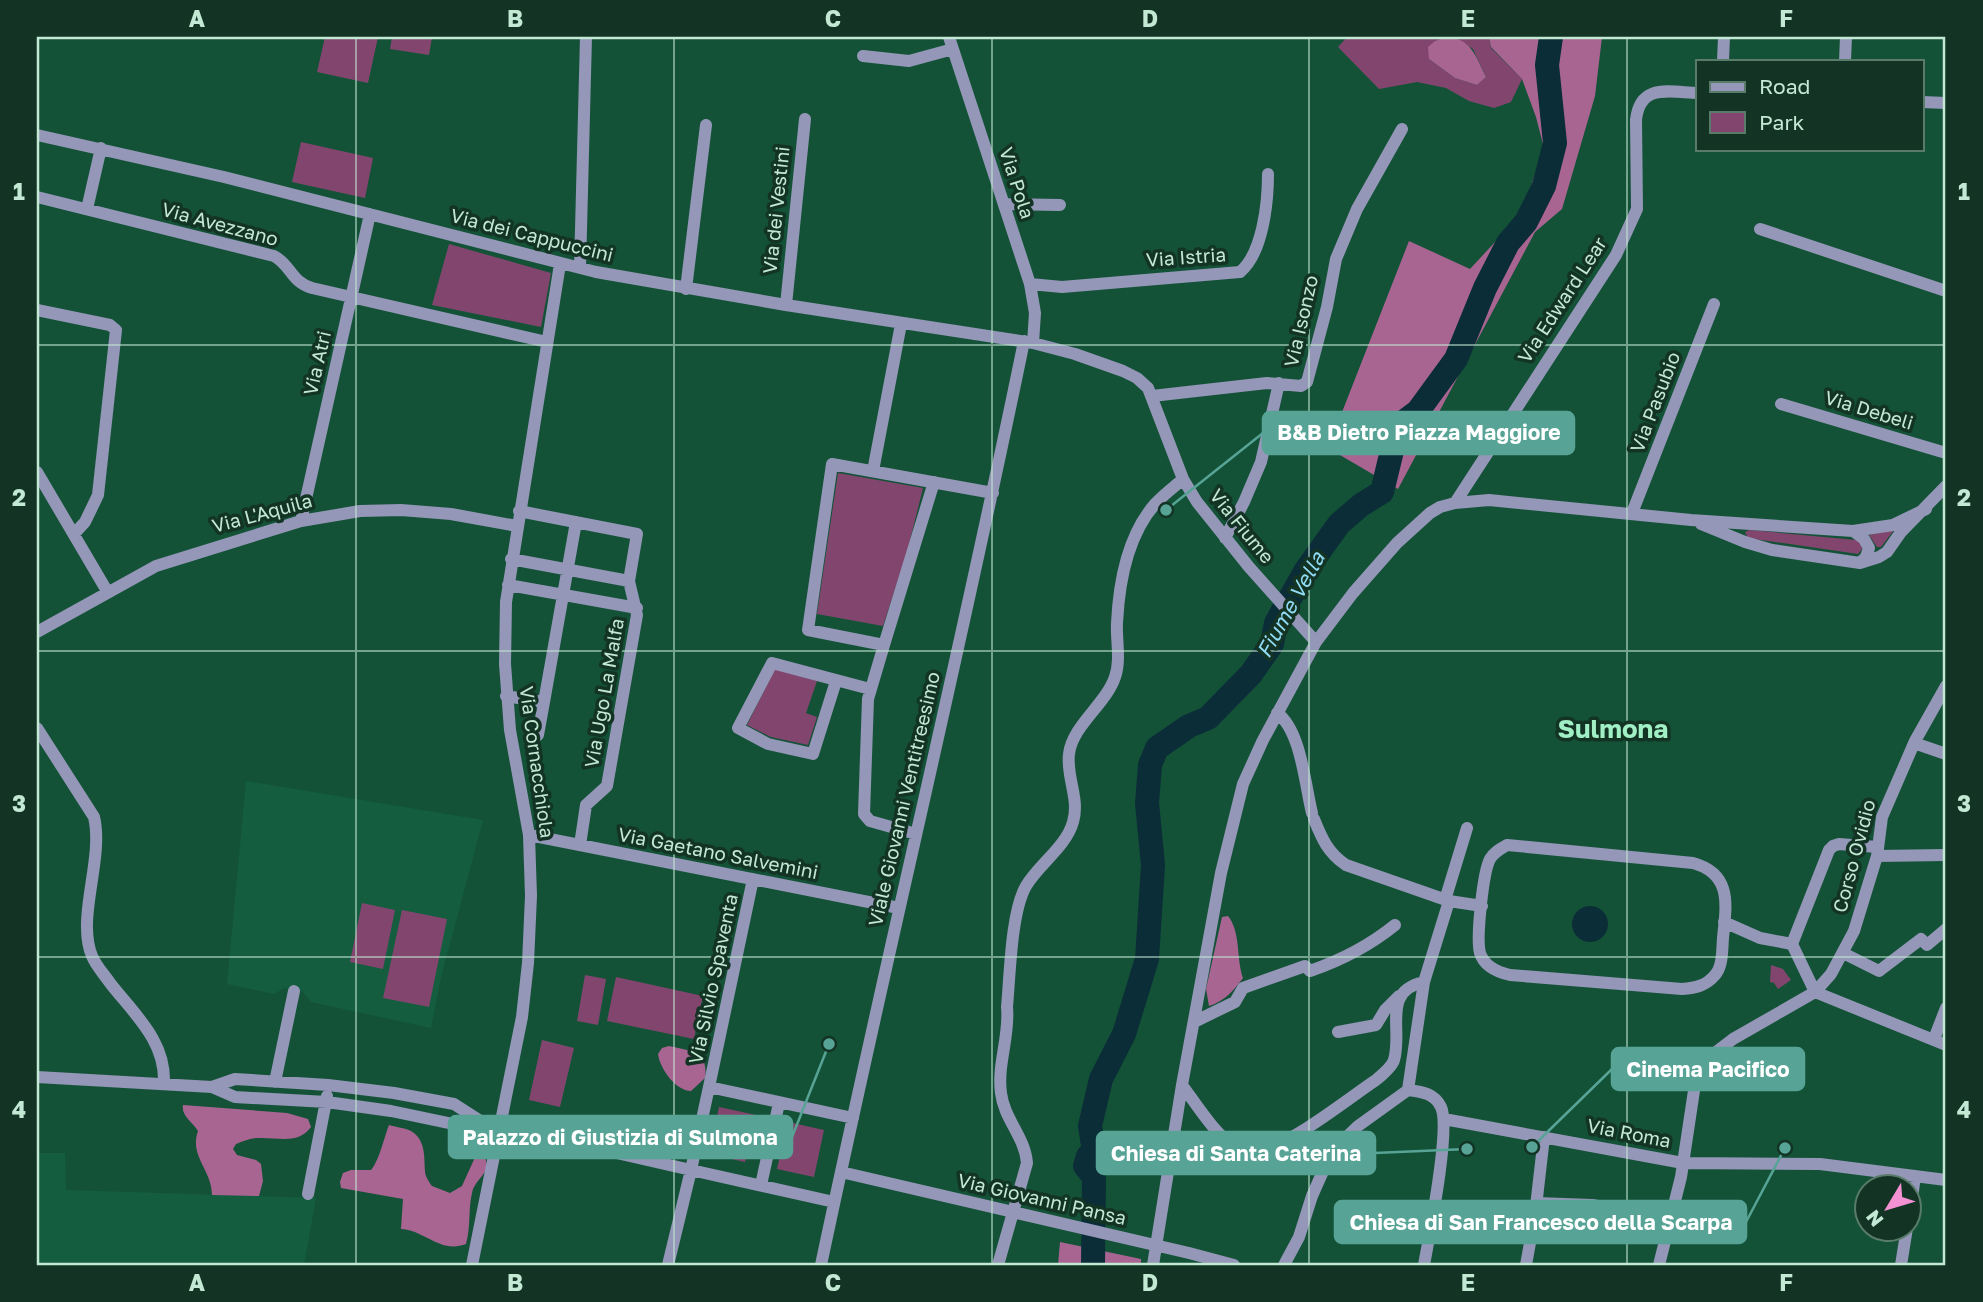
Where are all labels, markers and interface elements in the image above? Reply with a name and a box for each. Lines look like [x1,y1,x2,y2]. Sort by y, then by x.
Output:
text: A [189,4,206,32]
text: B [507,4,523,32]
text: C [825,4,841,32]
text: D [1142,4,1158,32]
text: E [1461,4,1475,32]
text: F [1779,4,1793,32]
legend [1696,60,1924,150]
text: Road [1759,73,1810,99]
text: Park [1759,109,1805,135]
street label: Via Pola [995,144,1040,221]
street label: Via dei Vestini [757,145,794,275]
text: 1 [13,177,25,205]
text: 1 [1958,177,1970,205]
street label: Via Avezzano [159,197,281,250]
street label: Via dei Cappuccini [448,203,616,266]
street label: Via Edward Lear [1512,232,1611,367]
street label: Via Istria [1145,242,1227,271]
street label: Via Isonzo [1279,273,1322,369]
street label: Via Atri [298,328,335,397]
street label: Via Pasubio [1625,348,1684,455]
street label: Via Debeli [1822,385,1916,434]
callout: B&B Dietro Piazza Maggiore [1263,412,1574,454]
text: B&B Dietro Piazza Maggiore [1277,419,1561,445]
text: 2 [12,483,26,511]
text: 2 [1957,483,1971,511]
street label: Via Fiume [1205,484,1279,568]
street label: Via L'Aquila [209,488,314,537]
water label: Fiume Vella [1250,546,1330,662]
street label: Via Ugo La Malfa [579,616,628,770]
street label: Viale Giovanni Ventitreesimo [863,669,944,929]
street label: Via Cornacchiola [515,684,560,839]
district label: Sulmona [1558,713,1668,744]
text: 3 [12,789,26,817]
text: 3 [1957,789,1971,817]
street label: Corso Ovidio [1827,797,1880,915]
street label: Via Gaetano Salvemini [616,822,820,883]
street label: Via Silvio Spaventa [683,892,742,1066]
callout: Cinema Pacifico [1612,1048,1804,1090]
text: Cinema Pacifico [1626,1056,1790,1082]
text: 4 [12,1095,26,1123]
text: 4 [1957,1095,1971,1123]
street label: Via Roma [1585,1113,1673,1152]
callout: Palazzo di Giustizia di Sulmona [449,1116,792,1158]
text: Palazzo di Giustizia di Sulmona [462,1124,778,1150]
callout: Chiesa di Santa Caterina [1097,1132,1375,1174]
text: Chiesa di Santa Caterina [1111,1140,1361,1166]
street label: Via Giovanni Pansa [956,1168,1129,1229]
north arrow [1854,1172,1924,1242]
callout: Chiesa di San Francesco della Scarpa [1335,1201,1746,1243]
text: N [1861,1206,1888,1232]
text: Chiesa di San Francesco della Scarpa [1350,1209,1732,1235]
text: A [189,1268,206,1296]
text: B [507,1268,523,1296]
text: C [825,1268,841,1296]
text: D [1142,1268,1158,1296]
text: E [1461,1268,1475,1296]
text: F [1779,1268,1793,1296]

